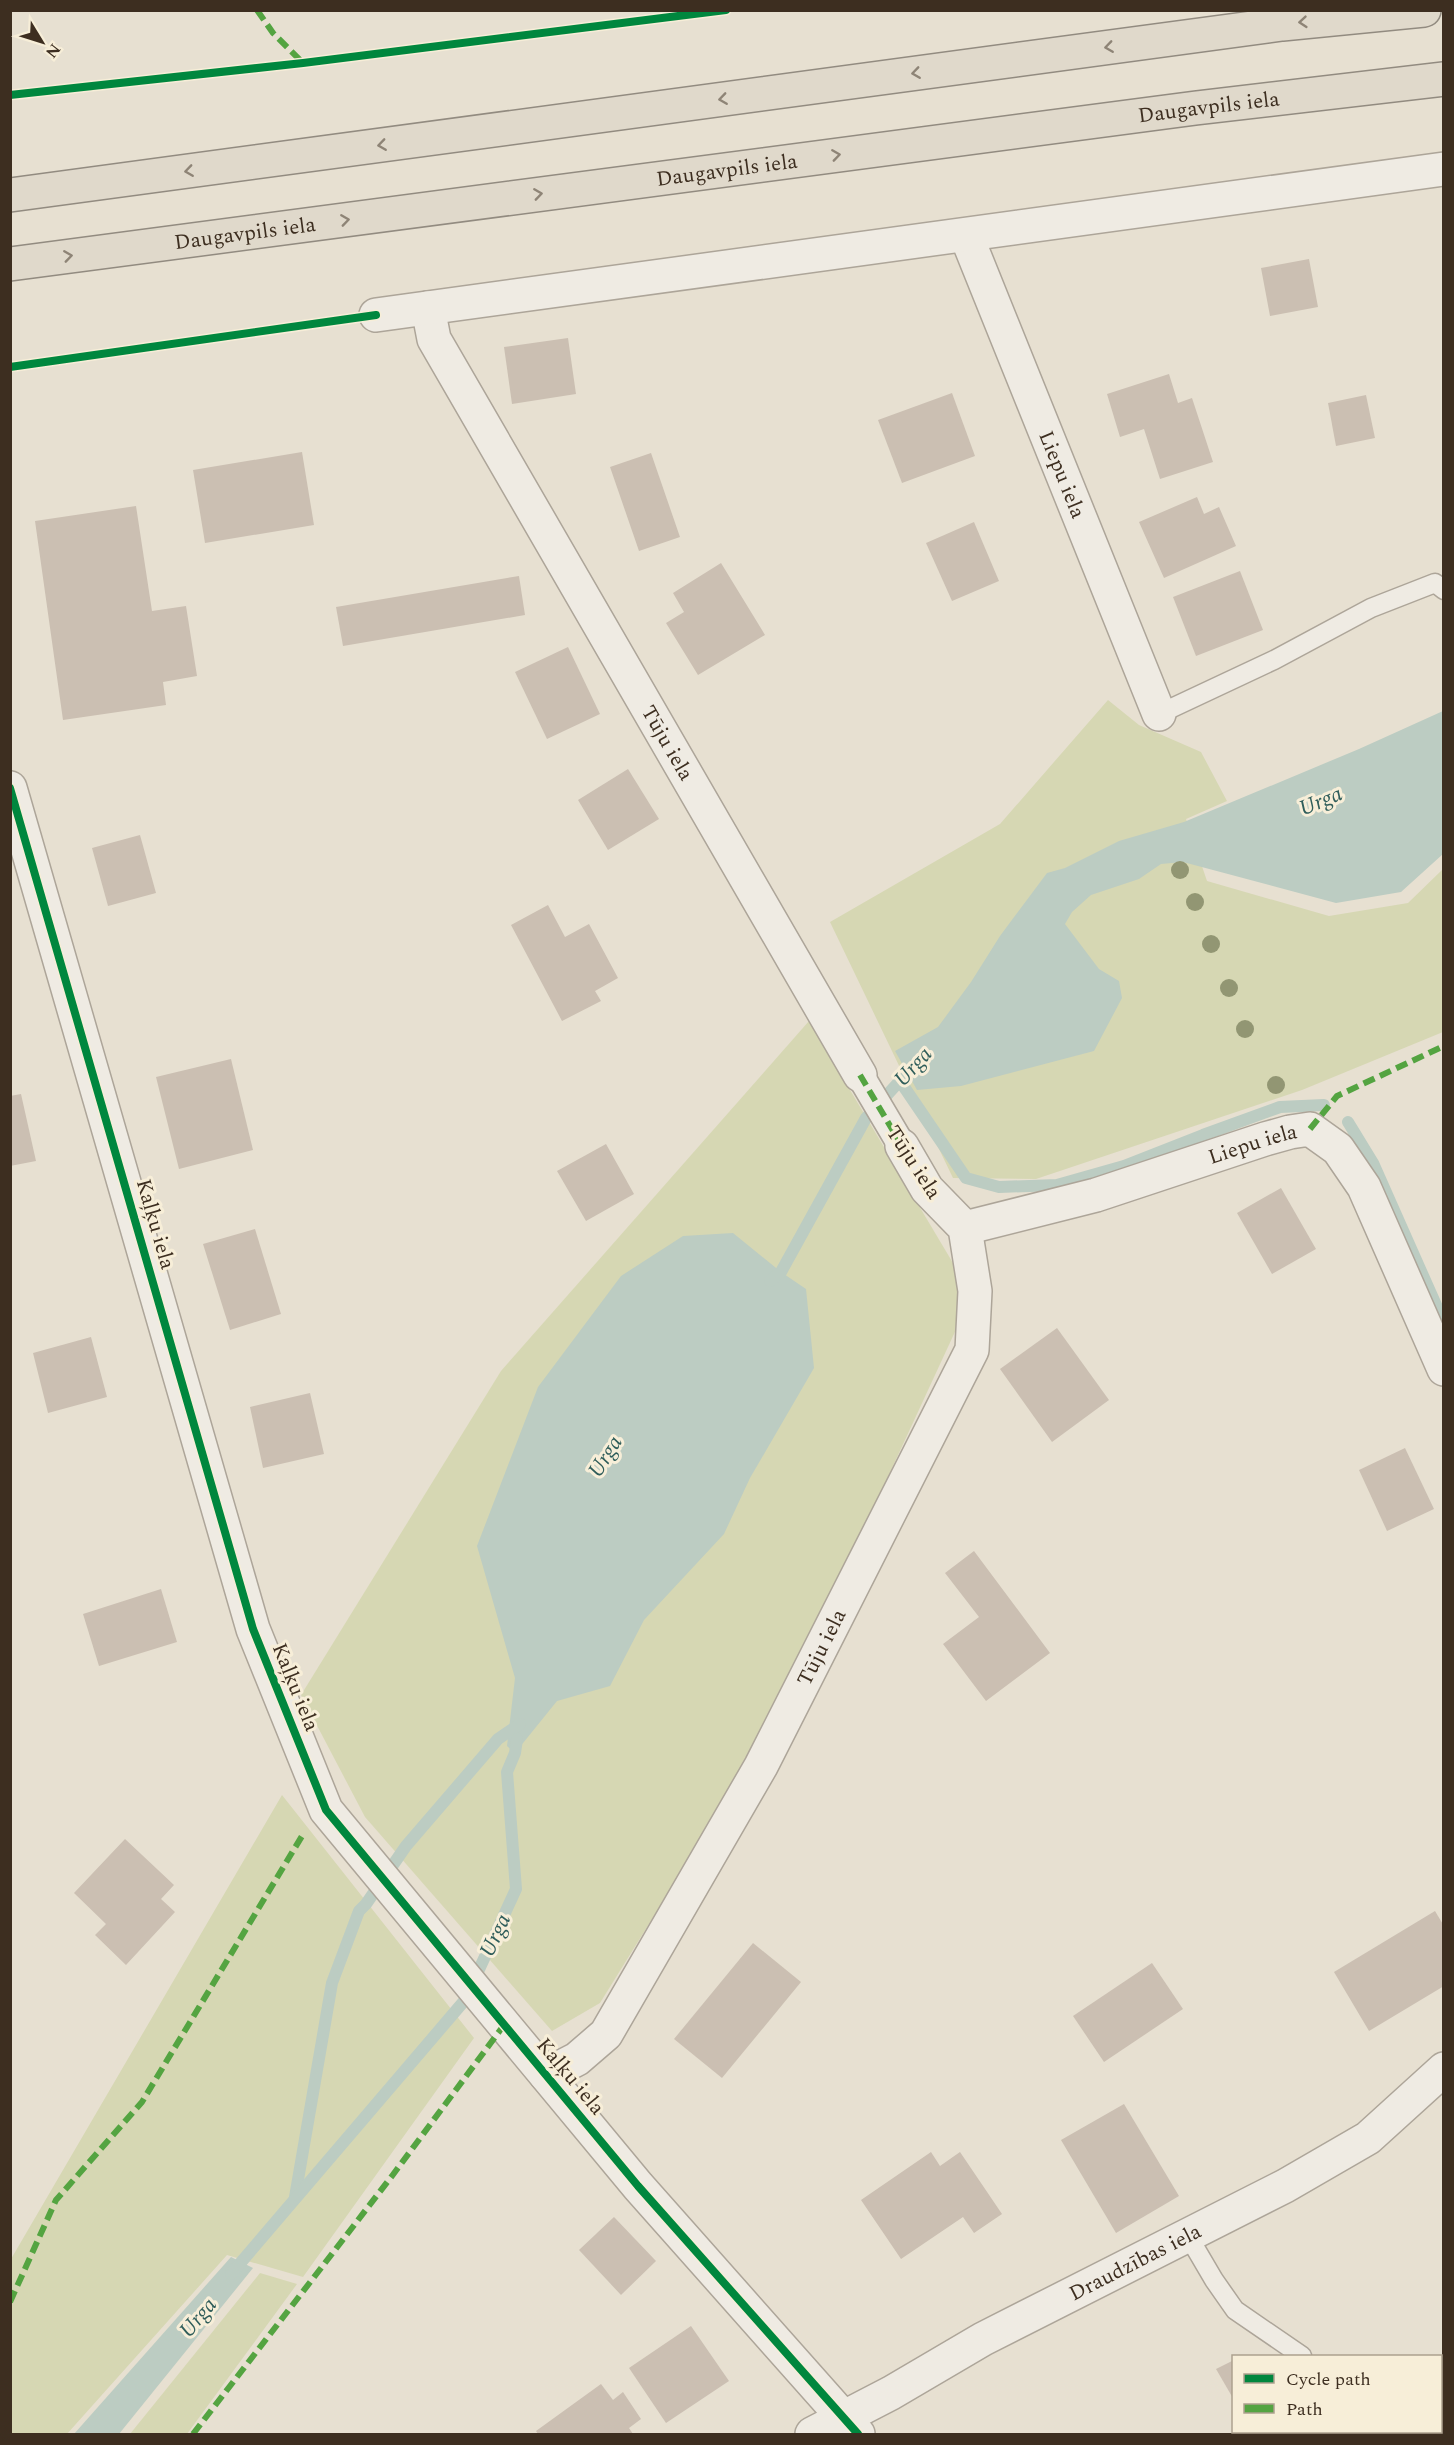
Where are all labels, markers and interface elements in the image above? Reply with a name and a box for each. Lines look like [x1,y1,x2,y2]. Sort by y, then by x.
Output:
north arrow [12,12,72,72]
one-way arrow [1298,15,1307,28]
text: N [40,38,67,63]
one-way arrow [1105,41,1114,53]
one-way arrow [911,67,921,79]
street label: Daugavpils iela [1136,83,1282,132]
one-way arrow [718,93,727,105]
one-way arrow [378,138,387,151]
street label: Daugavpils iela [654,145,800,196]
one-way arrow [831,149,840,162]
one-way arrow [184,164,193,176]
one-way arrow [534,189,543,201]
street label: Daugavpils iela [173,209,318,259]
one-way arrow [340,214,350,226]
one-way arrow [64,251,73,263]
street label: Liepu iela [1029,426,1094,524]
street label: Tūju iela [632,699,702,788]
water label: Urga [1294,777,1348,825]
water label: Urga [886,1039,940,1095]
street label: Liepu iela [1204,1116,1300,1174]
street label: Tūju iela [877,1119,949,1206]
street label: Kaļķu iela [127,1175,183,1274]
water label: Urga [579,1429,631,1485]
street label: Tūju iela [789,1603,855,1692]
street label: Kaļķu iela [263,1638,328,1737]
water label: Urga [471,1908,520,1963]
street label: Kaļķu iela [528,2031,613,2123]
street label: Draudzības iela [1063,2216,1208,2310]
water label: Urga [171,2290,225,2346]
legend [1232,2355,1442,2433]
text: Cycle path [1286,2366,1371,2393]
text: Path [1286,2396,1323,2423]

